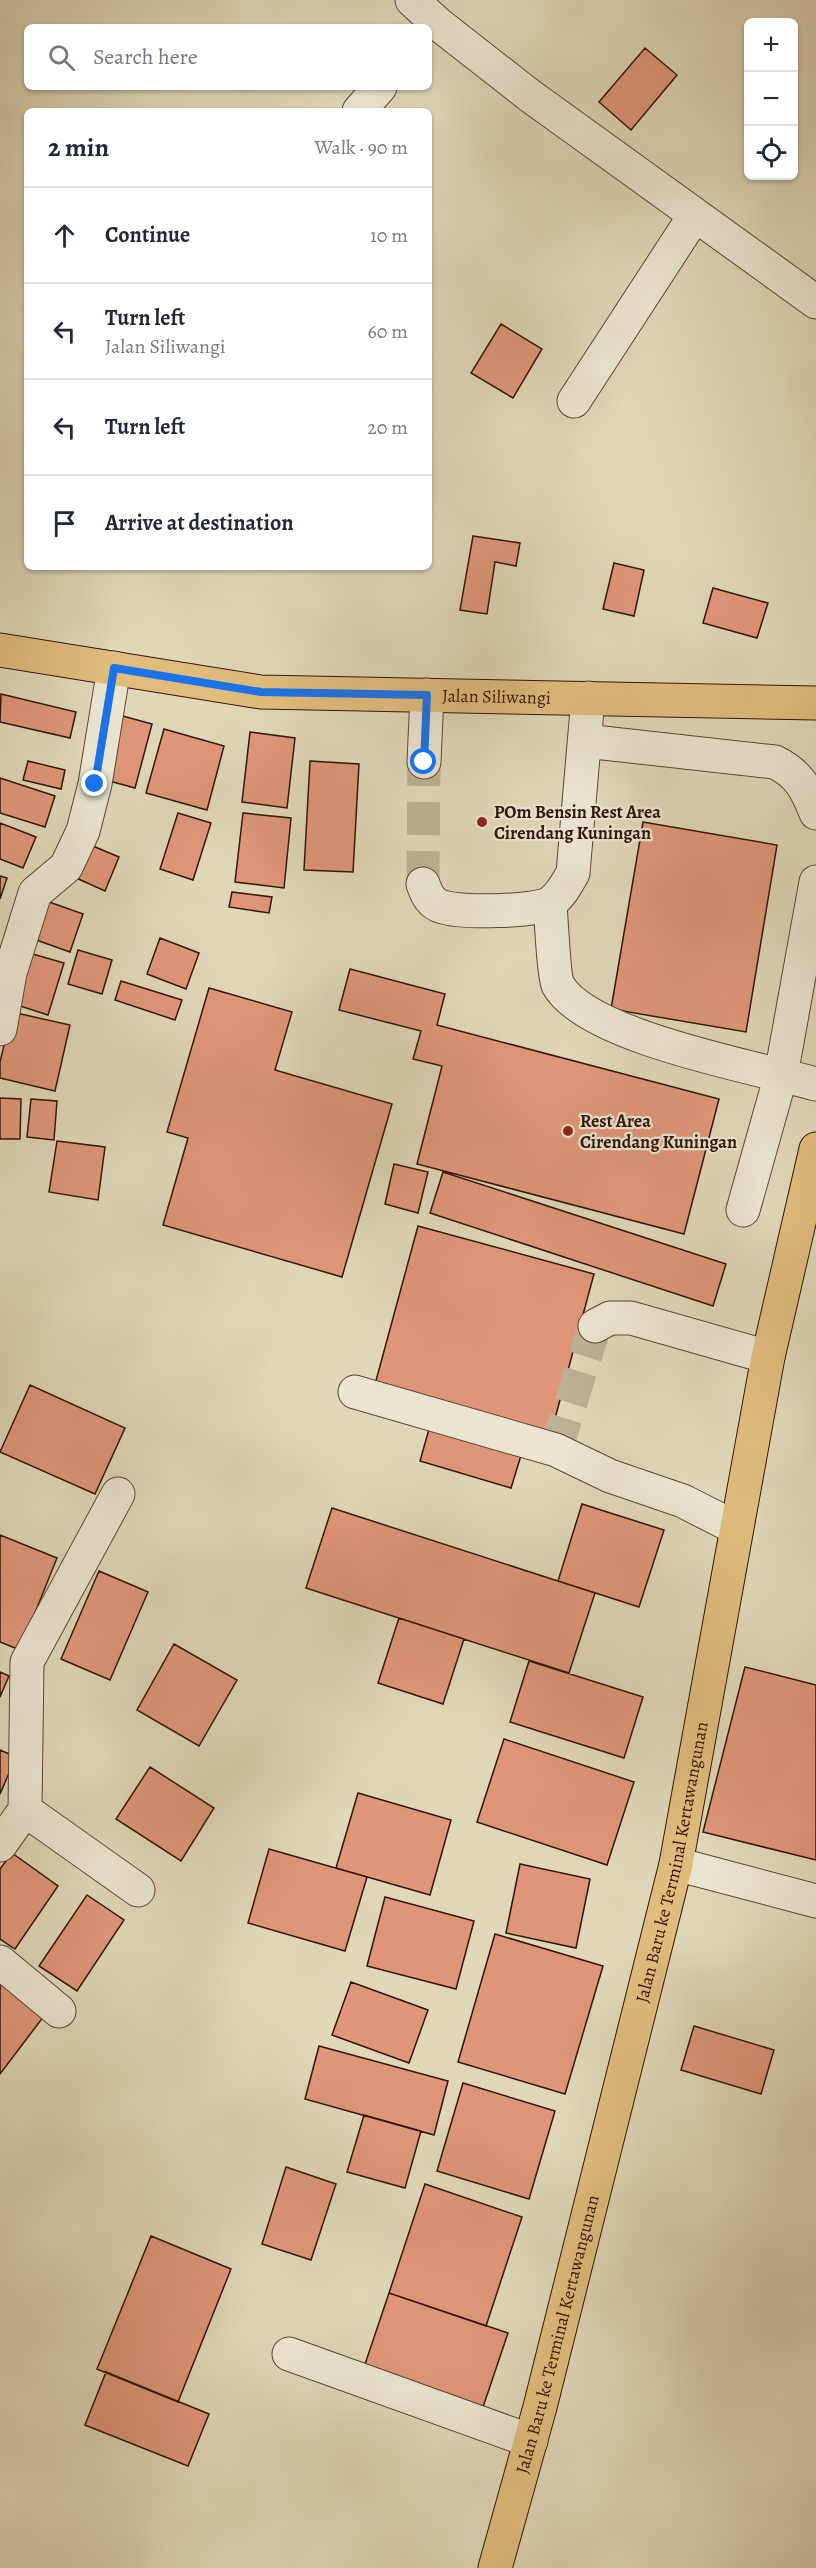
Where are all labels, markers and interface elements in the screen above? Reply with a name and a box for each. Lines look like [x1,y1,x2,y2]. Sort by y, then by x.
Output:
map controls [744,18,798,180]
button: + [744,18,798,72]
search box [24,24,432,90]
icon: search [45,41,78,74]
text: Search here [93,42,198,72]
button: − [744,72,798,126]
button: locate [744,126,798,180]
text: 2 min [48,130,109,165]
text: Walk · 90 m [315,134,408,161]
icon: ahead [48,219,81,252]
text: Continue [105,220,190,250]
text: 10 m [370,222,408,249]
text: Turn left [105,303,185,333]
icon: left [48,315,81,348]
text: 60 m [368,318,408,345]
text: Jalan Siliwangi [105,333,226,360]
icon: left [48,411,81,444]
text: Turn left [105,412,185,442]
text: 20 m [367,414,408,441]
icon: arrive [48,507,81,540]
text: Arrive at destination [105,508,294,538]
street label: Jalan Siliwangi [442,684,551,710]
route start [410,748,436,774]
route end [81,770,107,796]
place label: POm Bensin Rest Area Cirendang Kuningan [494,800,661,845]
marker: POm Bensin Rest Area Cirendang Kuningan [475,815,489,829]
place label: Rest Area Cirendang Kuningan [580,1109,737,1154]
marker: Rest Area Cirendang Kuningan [561,1124,575,1138]
street label: Jalan Baru ke Terminal Kertawangunan [630,1719,714,2005]
street label: Jalan Baru ke Terminal Kertawangunan [510,2192,605,2476]

